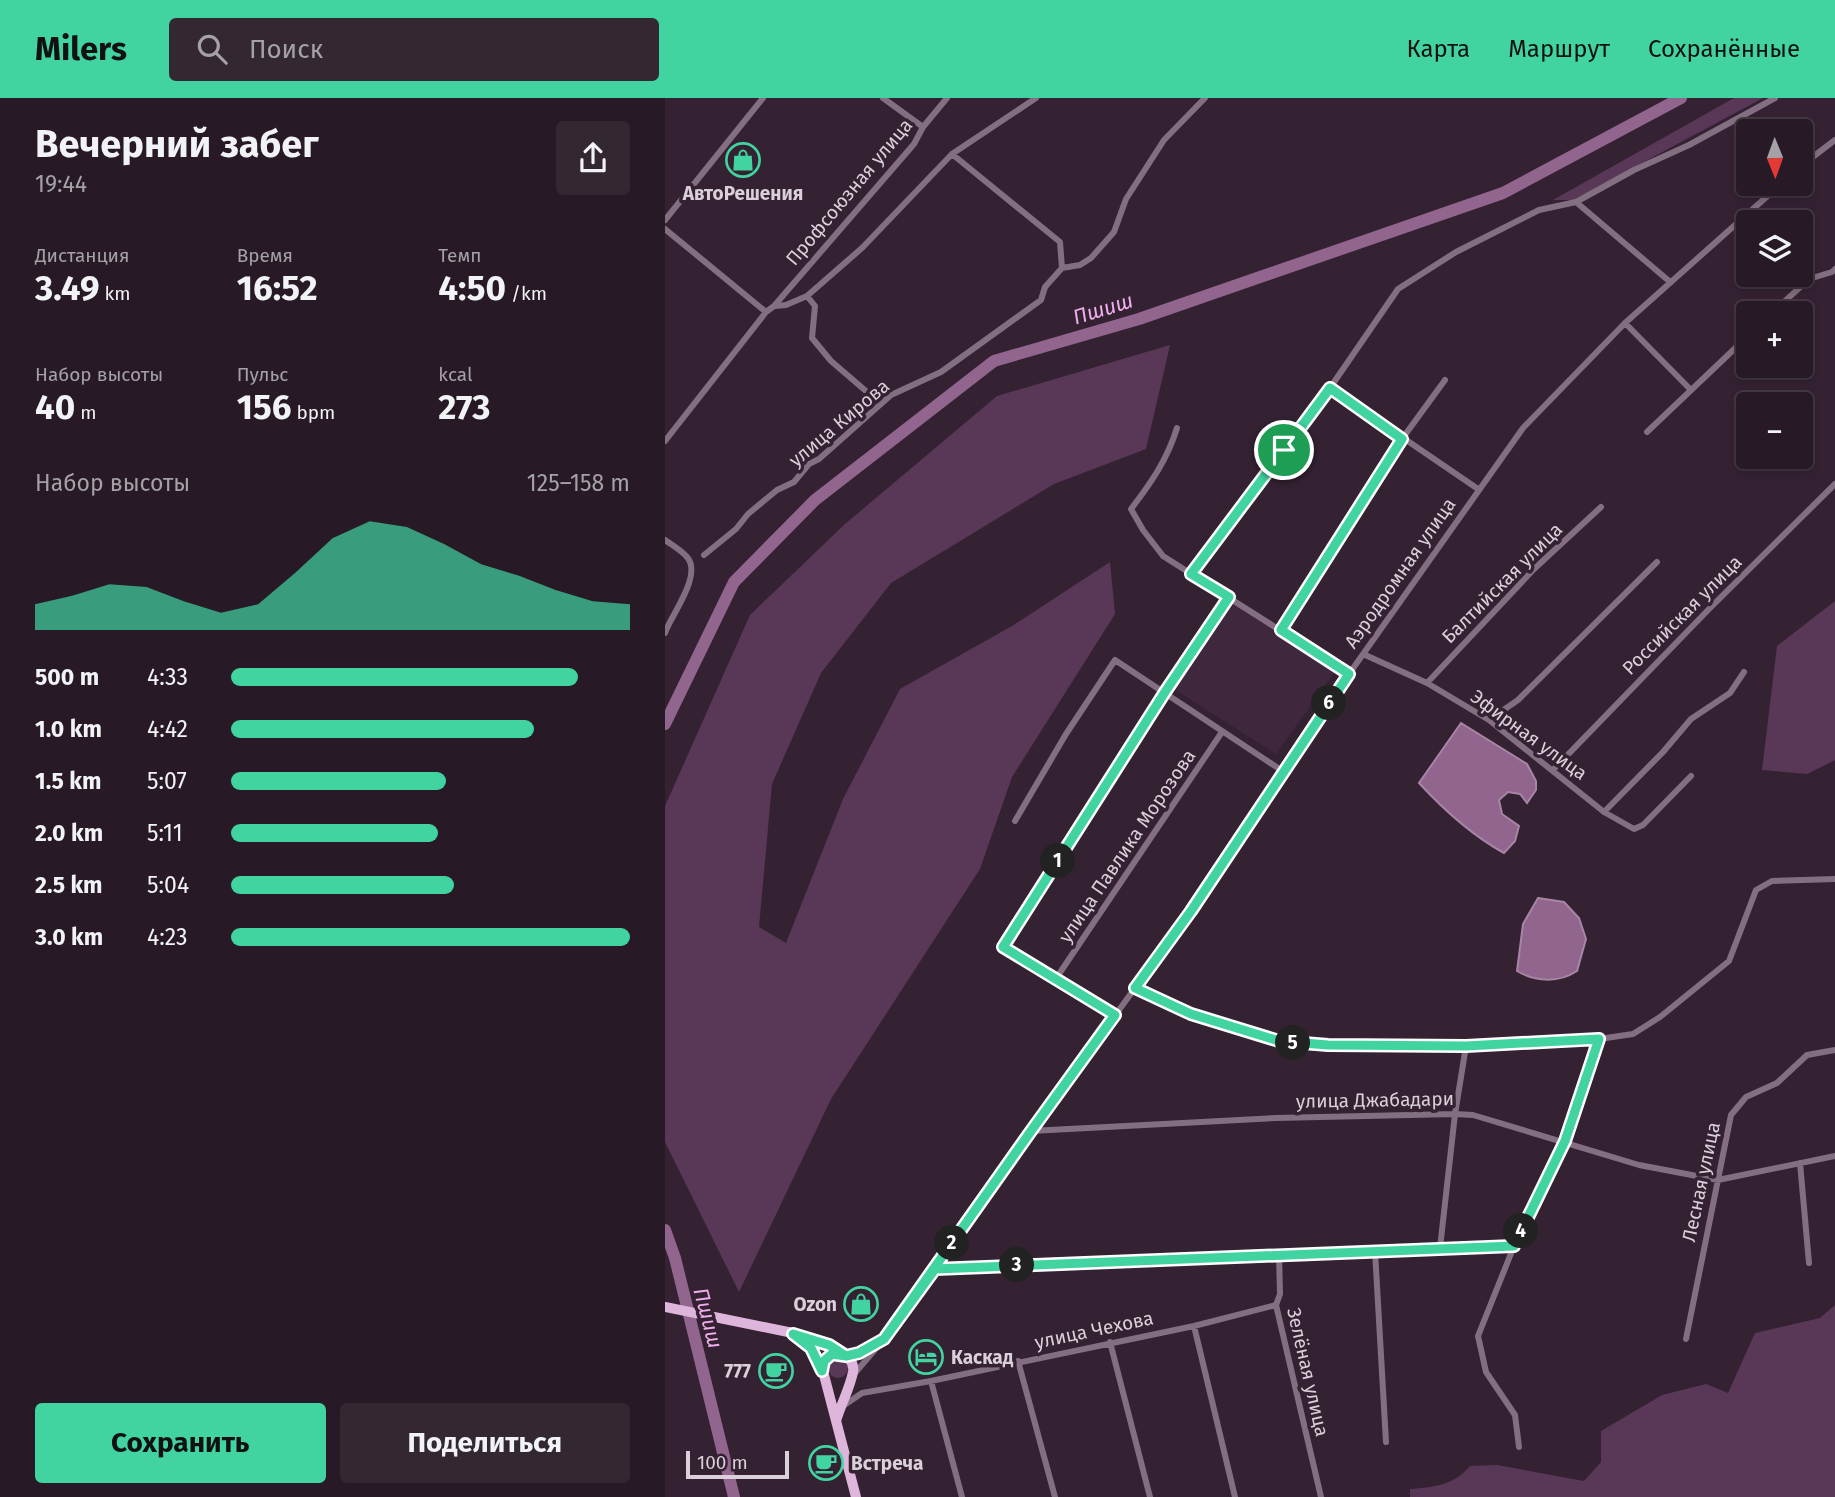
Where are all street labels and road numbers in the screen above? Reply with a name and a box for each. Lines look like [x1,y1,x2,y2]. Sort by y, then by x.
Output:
street label: Профсоюзная улица [781,114,917,270]
street label: улица Кирова [784,374,894,472]
street label: Аэродромная улица [1340,493,1460,653]
street label: Балтийская улица [1437,518,1567,648]
street label: Российская улица [1617,550,1747,680]
street label: Эфирная улица [1466,685,1592,785]
street label: улица Павлика Морозова [1054,745,1200,947]
street label: улица Джабадари [1296,1087,1454,1113]
street label: Лесная улица [1677,1120,1725,1244]
street label: Зелёная улица [1282,1305,1334,1439]
street label: улица Чехова [1033,1306,1155,1354]

